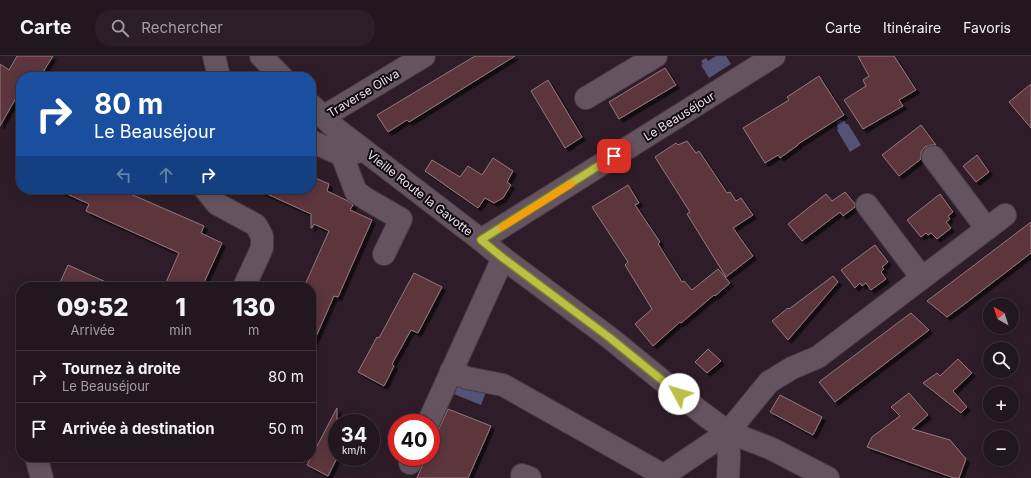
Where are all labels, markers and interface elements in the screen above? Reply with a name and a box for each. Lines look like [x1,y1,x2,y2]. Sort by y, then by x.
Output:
search box [95,10,375,46]
text: Carte [20,16,71,39]
icon: search [109,17,131,39]
text: Rechercher [141,18,223,37]
text: Carte [825,19,861,36]
text: Itinéraire [883,19,941,36]
text: Favoris [963,19,1011,36]
street label: Traverse Oliva [324,66,402,120]
text: 80 m [94,87,163,121]
icon: right [28,88,80,140]
street label: Le Beauséjour [641,88,718,144]
text: Le Beauséjour [94,121,216,142]
pin [597,139,631,173]
icon: arrive [603,145,625,167]
street label: Vieille Route la Gavotte [364,147,476,239]
icon: left [113,164,135,186]
icon: ahead [155,164,177,186]
icon: right [197,164,219,186]
text: 09:52 [57,293,129,322]
text: 1 [175,293,186,322]
text: 130 [232,293,275,322]
north arrow [983,298,1019,334]
map controls [983,298,1019,466]
text: Arrivée [70,322,115,338]
text: min [169,322,192,338]
text: m [248,322,259,338]
button: search [983,342,1019,378]
text: Tournez à droite [62,359,181,378]
icon: right [28,366,50,388]
text: 80 m [268,367,304,386]
position arrow [658,373,700,415]
text: Le Beauséjour [62,378,150,394]
button: + [983,386,1019,422]
speed limit sign: 40 [388,414,440,466]
icon: arrive [28,418,50,440]
text: Arrivée à destination [62,419,215,438]
text: 50 m [268,419,304,438]
text: 34 [341,423,367,447]
button: − [983,430,1019,466]
text: km/h [342,444,366,456]

